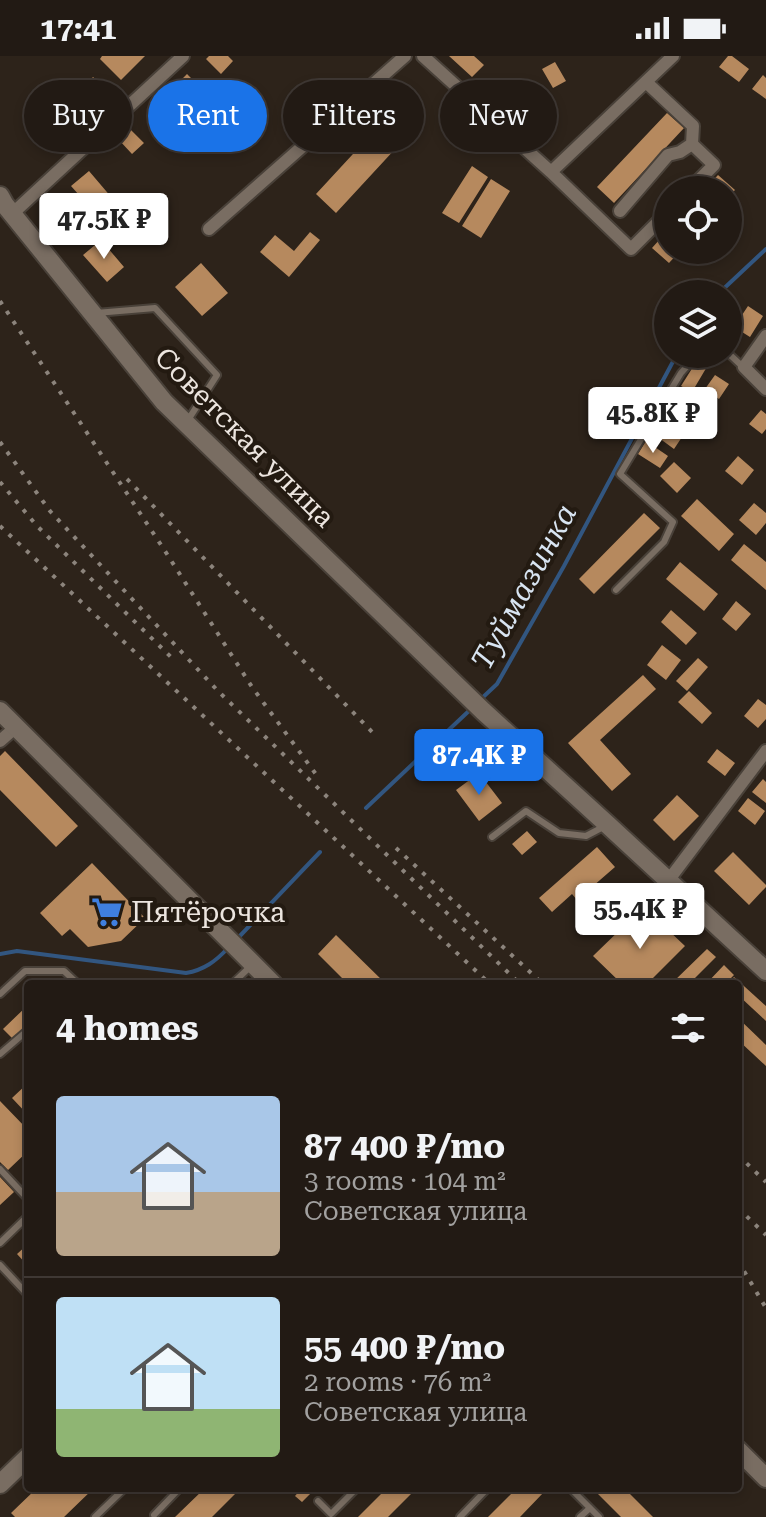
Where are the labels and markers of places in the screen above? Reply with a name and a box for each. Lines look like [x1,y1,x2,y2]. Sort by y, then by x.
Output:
pin: 47.5K ₽ [30,193,178,261]
pin: 45.8K ₽ [579,387,727,455]
pin: 87.4K ₽ [405,729,553,797]
pin: 55.4K ₽ [566,883,714,951]
supermarket icon: Пятёрочка [90,895,124,929]
place label: Пятёрочка [131,896,285,929]

